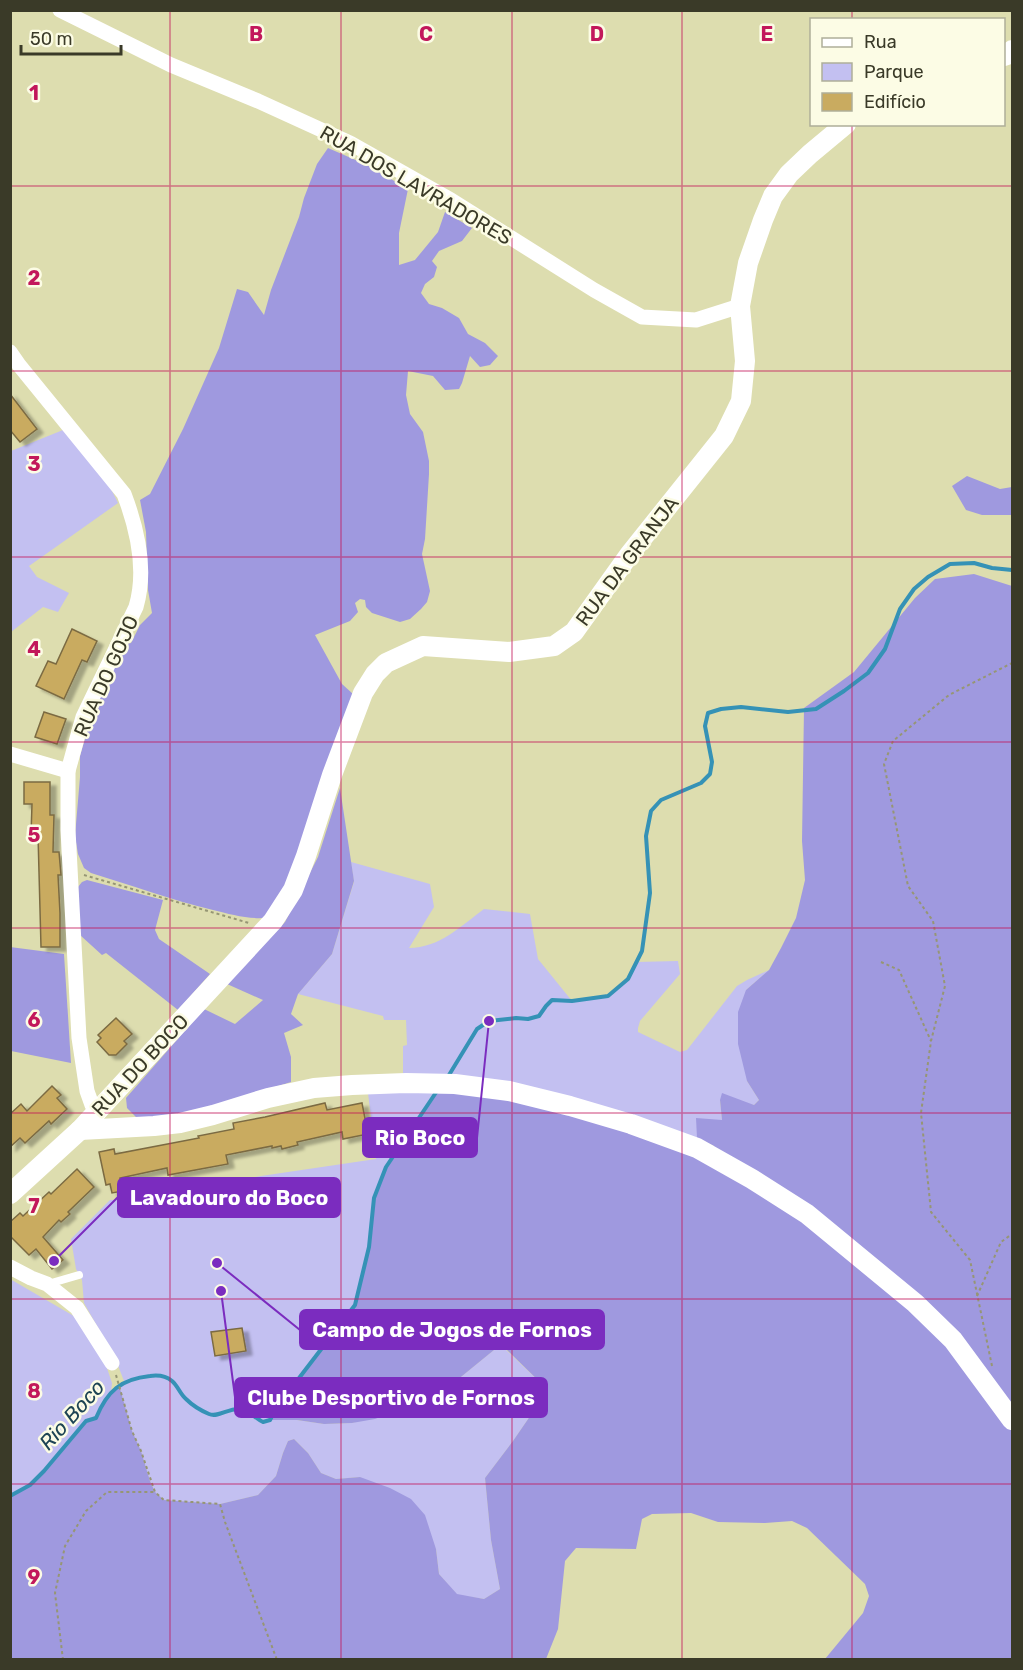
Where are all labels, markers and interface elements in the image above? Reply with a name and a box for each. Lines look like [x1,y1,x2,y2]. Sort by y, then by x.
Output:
scale bar [21,18,122,56]
legend [810,18,1005,126]
text: B [249,22,263,46]
text: C [419,22,433,46]
text: D [590,22,604,46]
text: E [761,22,773,46]
text: 50 m [30,28,73,50]
text: Rua [864,31,897,53]
text: Parque [864,61,924,83]
text: 1 [29,81,39,105]
text: Edifício [864,91,926,113]
street label: RUA DOS LAVRADORES [316,120,516,250]
text: 2 [28,266,41,290]
text: 3 [27,452,41,476]
street label: RUA DA GRANJA [571,492,683,630]
street label: RUA DO GOJO [69,612,143,740]
text: 4 [27,637,41,661]
text: 5 [28,823,41,847]
text: 6 [27,1008,41,1032]
street label: RUA DO BOCO [87,1009,193,1121]
callout: Rio Boco [363,1118,477,1157]
text: Rio Boco [375,1125,465,1150]
callout: Lavadouro do Boco [118,1178,340,1217]
text: Lavadouro do Boco [130,1185,328,1210]
text: 7 [28,1194,40,1218]
callout: Campo de Jogos de Fornos [300,1310,604,1349]
text: Campo de Jogos de Fornos [312,1317,592,1342]
water label: Rio Boco [34,1374,110,1455]
callout: Clube Desportivo de Fornos [235,1378,547,1417]
text: 8 [27,1379,41,1403]
text: Clube Desportivo de Fornos [247,1385,535,1410]
text: 9 [28,1565,41,1589]

